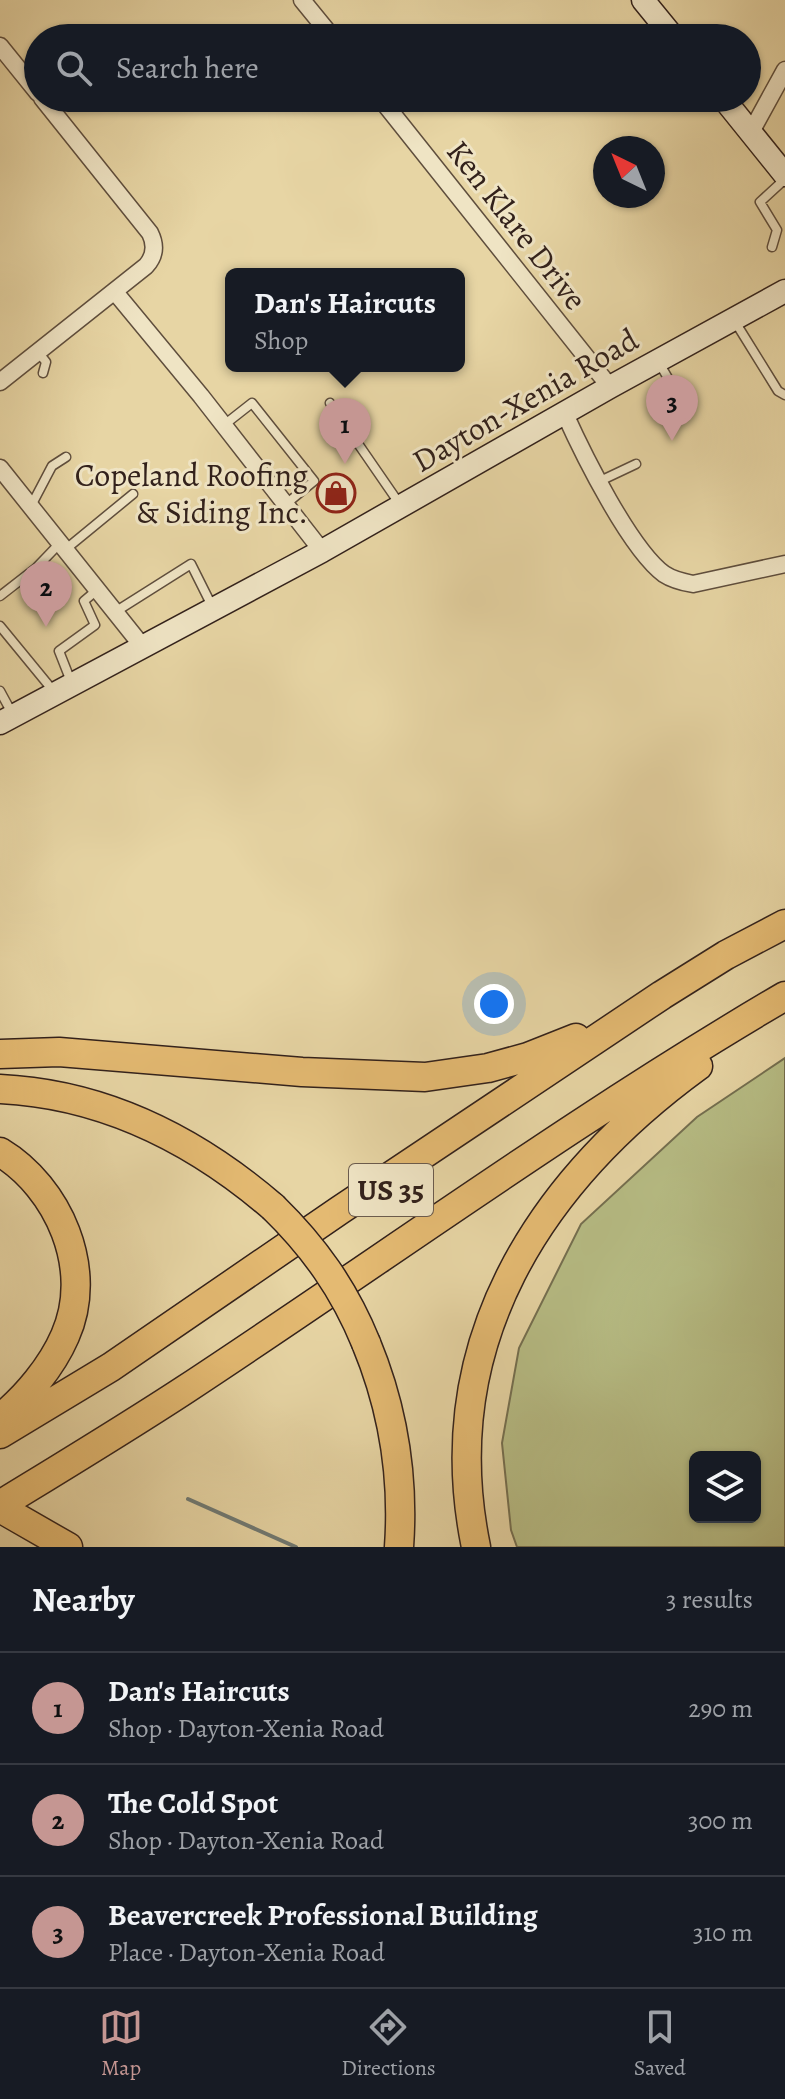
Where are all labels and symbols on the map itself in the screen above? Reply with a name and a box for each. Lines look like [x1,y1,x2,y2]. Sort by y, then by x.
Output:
street label: Ken Klare Drive [437,131,597,319]
north arrow [593,136,665,208]
street label: Dayton-Xenia Road [404,317,647,483]
pin: 3 [646,375,698,441]
pin: 1 [319,398,371,464]
place label: Copeland Roofing & Siding Inc. [75,453,308,534]
shop icon: Copeland Roofing & Siding Inc. [315,472,357,514]
pin: 2 [20,561,72,627]
your location [474,984,514,1024]
road number: US 35 [349,1164,433,1216]

